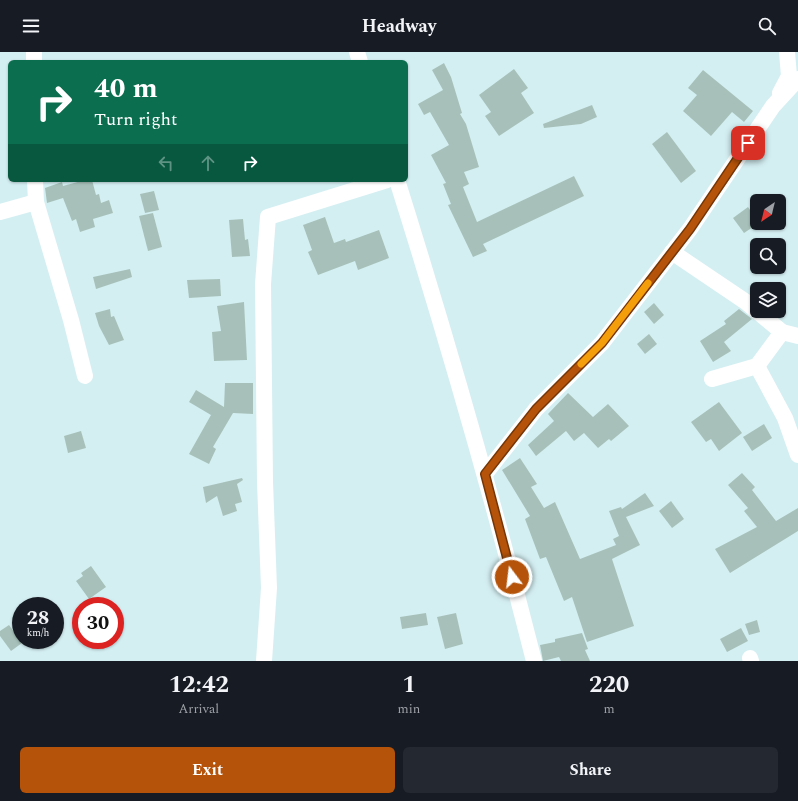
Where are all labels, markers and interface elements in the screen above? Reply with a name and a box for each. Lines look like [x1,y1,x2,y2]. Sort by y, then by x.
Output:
text: Headway [362,13,436,40]
icon: menu [20,15,42,37]
icon: search [756,15,778,37]
text: 40 m [94,67,158,110]
icon: right [28,76,80,128]
text: Turn right [94,106,177,133]
pin [731,126,765,160]
icon: arrive [737,132,759,154]
icon: left [155,152,177,174]
icon: ahead [197,152,219,174]
icon: right [239,152,261,174]
north arrow [750,194,786,230]
map controls [750,194,786,318]
button: search [750,238,786,274]
button: layers [750,282,786,318]
position arrow [491,556,533,598]
speed limit sign: 30 [72,597,124,649]
text: 28 [27,603,49,633]
text: km/h [27,625,49,641]
text: 12:42 [169,667,229,703]
text: 1 [402,667,416,703]
text: 220 [589,667,629,703]
text: Arrival [179,699,219,719]
text: min [398,699,420,719]
text: m [604,699,615,719]
button: Exit [20,747,395,793]
button: Share [403,747,778,793]

